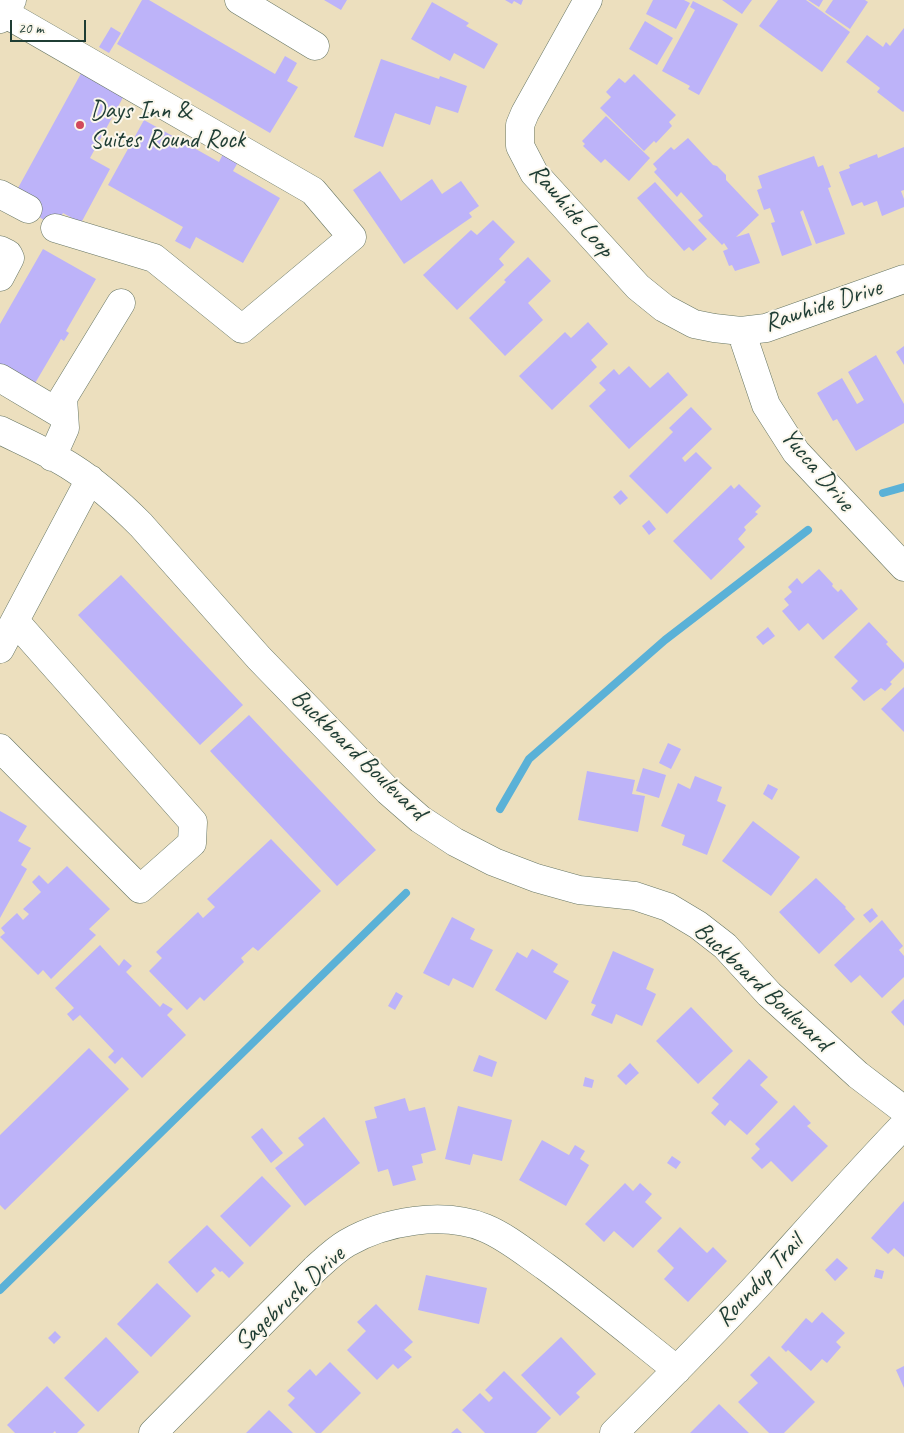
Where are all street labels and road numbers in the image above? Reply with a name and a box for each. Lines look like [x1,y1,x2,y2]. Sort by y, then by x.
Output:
street label: Rawhide Loop [522,158,620,264]
street label: Rawhide Drive [760,273,886,339]
street label: Yucca Drive [774,422,860,518]
street label: Buckboard Boulevard [284,683,432,827]
street label: Buckboard Boulevard [687,916,837,1058]
street label: Roundup Trail [710,1229,810,1333]
street label: Sagebrush Drive [229,1240,351,1358]

